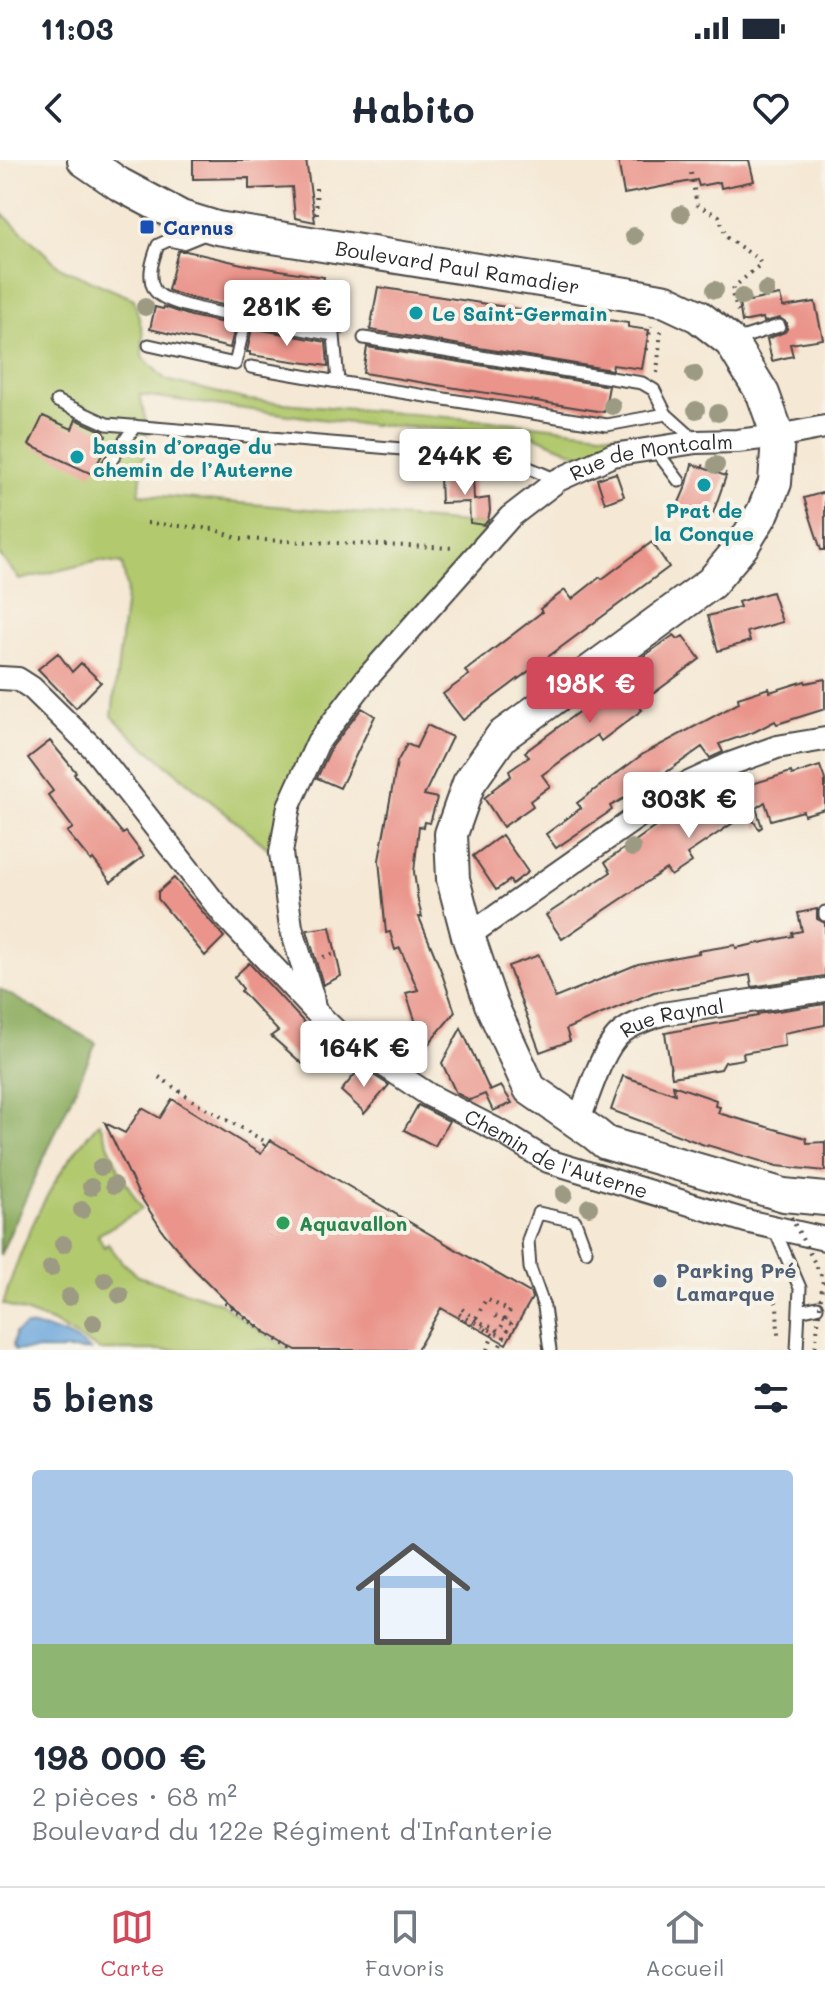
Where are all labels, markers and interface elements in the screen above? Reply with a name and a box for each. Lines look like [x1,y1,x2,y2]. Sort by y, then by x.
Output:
text: 11:03 [40,8,113,48]
text: Habito [351,85,474,132]
icon: back [32,86,76,130]
icon: heart [749,86,793,130]
place label: Carnus [163,214,234,240]
marker: Carnus [138,218,156,236]
street label: Boulevard Paul Ramadier [334,234,582,299]
pin: 281K € [222,280,352,348]
text: 281K € [242,289,332,323]
place label: Le Saint-Germain [432,300,607,326]
marker: Le Saint-Germain [407,304,425,322]
street label: Rue de Montcalm [565,428,733,486]
pin: 244K € [400,429,530,497]
place label: bassin d’orage du chemin de l’Auterne [93,433,293,482]
text: 244K € [417,438,513,472]
marker: bassin d’orage du chemin de l’Auterne [68,448,86,466]
marker: Prat de la Conque [695,476,713,494]
place label: Prat de la Conque [654,497,754,546]
pin: 198K € [525,657,655,725]
text: 198K € [545,666,635,700]
pin: 303K € [624,772,754,840]
text: 303K € [641,781,737,815]
street label: Rue Raynal [615,992,726,1043]
pin: 164K € [299,1021,429,1089]
text: 164K € [318,1030,410,1064]
street label: Chemin de l'Auterne [461,1103,651,1204]
place label: Aquavallon [299,1210,407,1236]
marker: Aquavallon [274,1214,292,1232]
place label: Parking Pré Lamarque [676,1257,797,1306]
marker: Parking Pré Lamarque [651,1272,669,1290]
text: 5 biens [32,1376,154,1421]
icon: filters [749,1376,793,1420]
icon: home [341,1522,485,1666]
text: 198 000 € [32,1734,206,1779]
text: 2 pièces · 68 m² [32,1779,237,1813]
text: Boulevard du 122e Régiment d'Infanterie [32,1813,553,1847]
tab: Carte [101,1905,164,1982]
tab: Favoris [365,1905,444,1982]
tab: Accueil [645,1905,724,1982]

